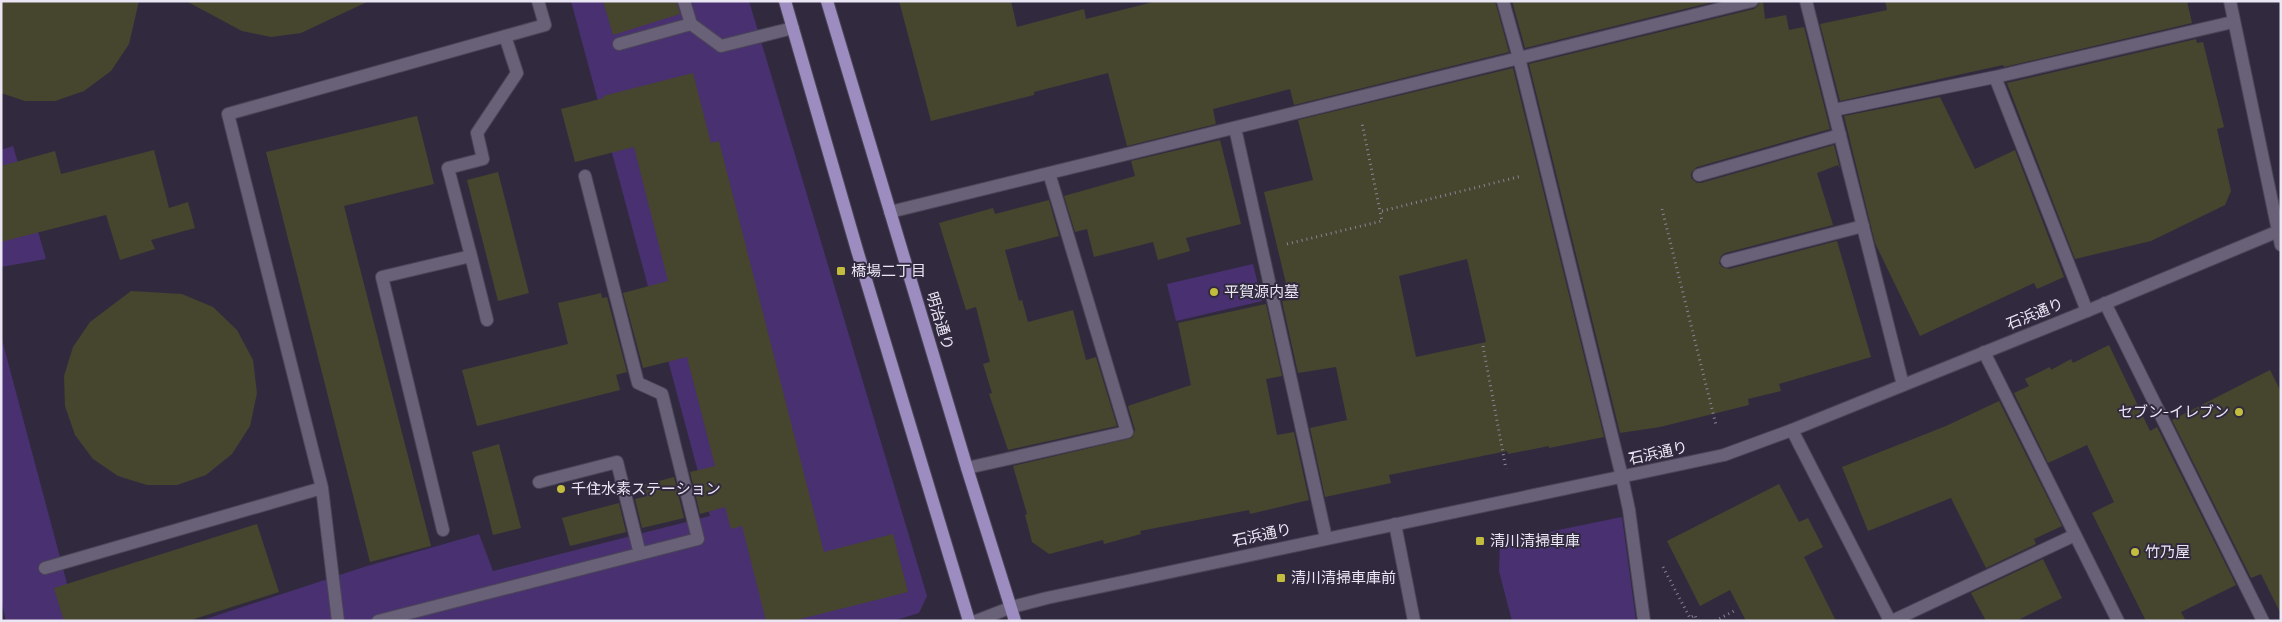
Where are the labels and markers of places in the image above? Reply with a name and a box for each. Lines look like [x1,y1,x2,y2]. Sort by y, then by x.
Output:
place label: 橋場二丁目 [851,261,926,279]
marker: 橋場二丁目 [835,265,847,277]
place label: 平賀源内墓 [1224,282,1299,300]
marker: 平賀源内墓 [1208,286,1220,298]
place label: セブン-イレブン [2118,402,2229,420]
marker: セブン-イレブン [2233,406,2245,418]
place label: 千住水素ステーション [571,479,721,497]
marker: 千住水素ステーション [555,483,567,495]
place label: 清川清掃車庫 [1490,531,1580,549]
marker: 清川清掃車庫 [1474,535,1486,547]
place label: 竹乃屋 [2145,542,2190,560]
marker: 竹乃屋 [2129,546,2141,558]
place label: 清川清掃車庫前 [1291,568,1396,586]
marker: 清川清掃車庫前 [1275,572,1287,584]

